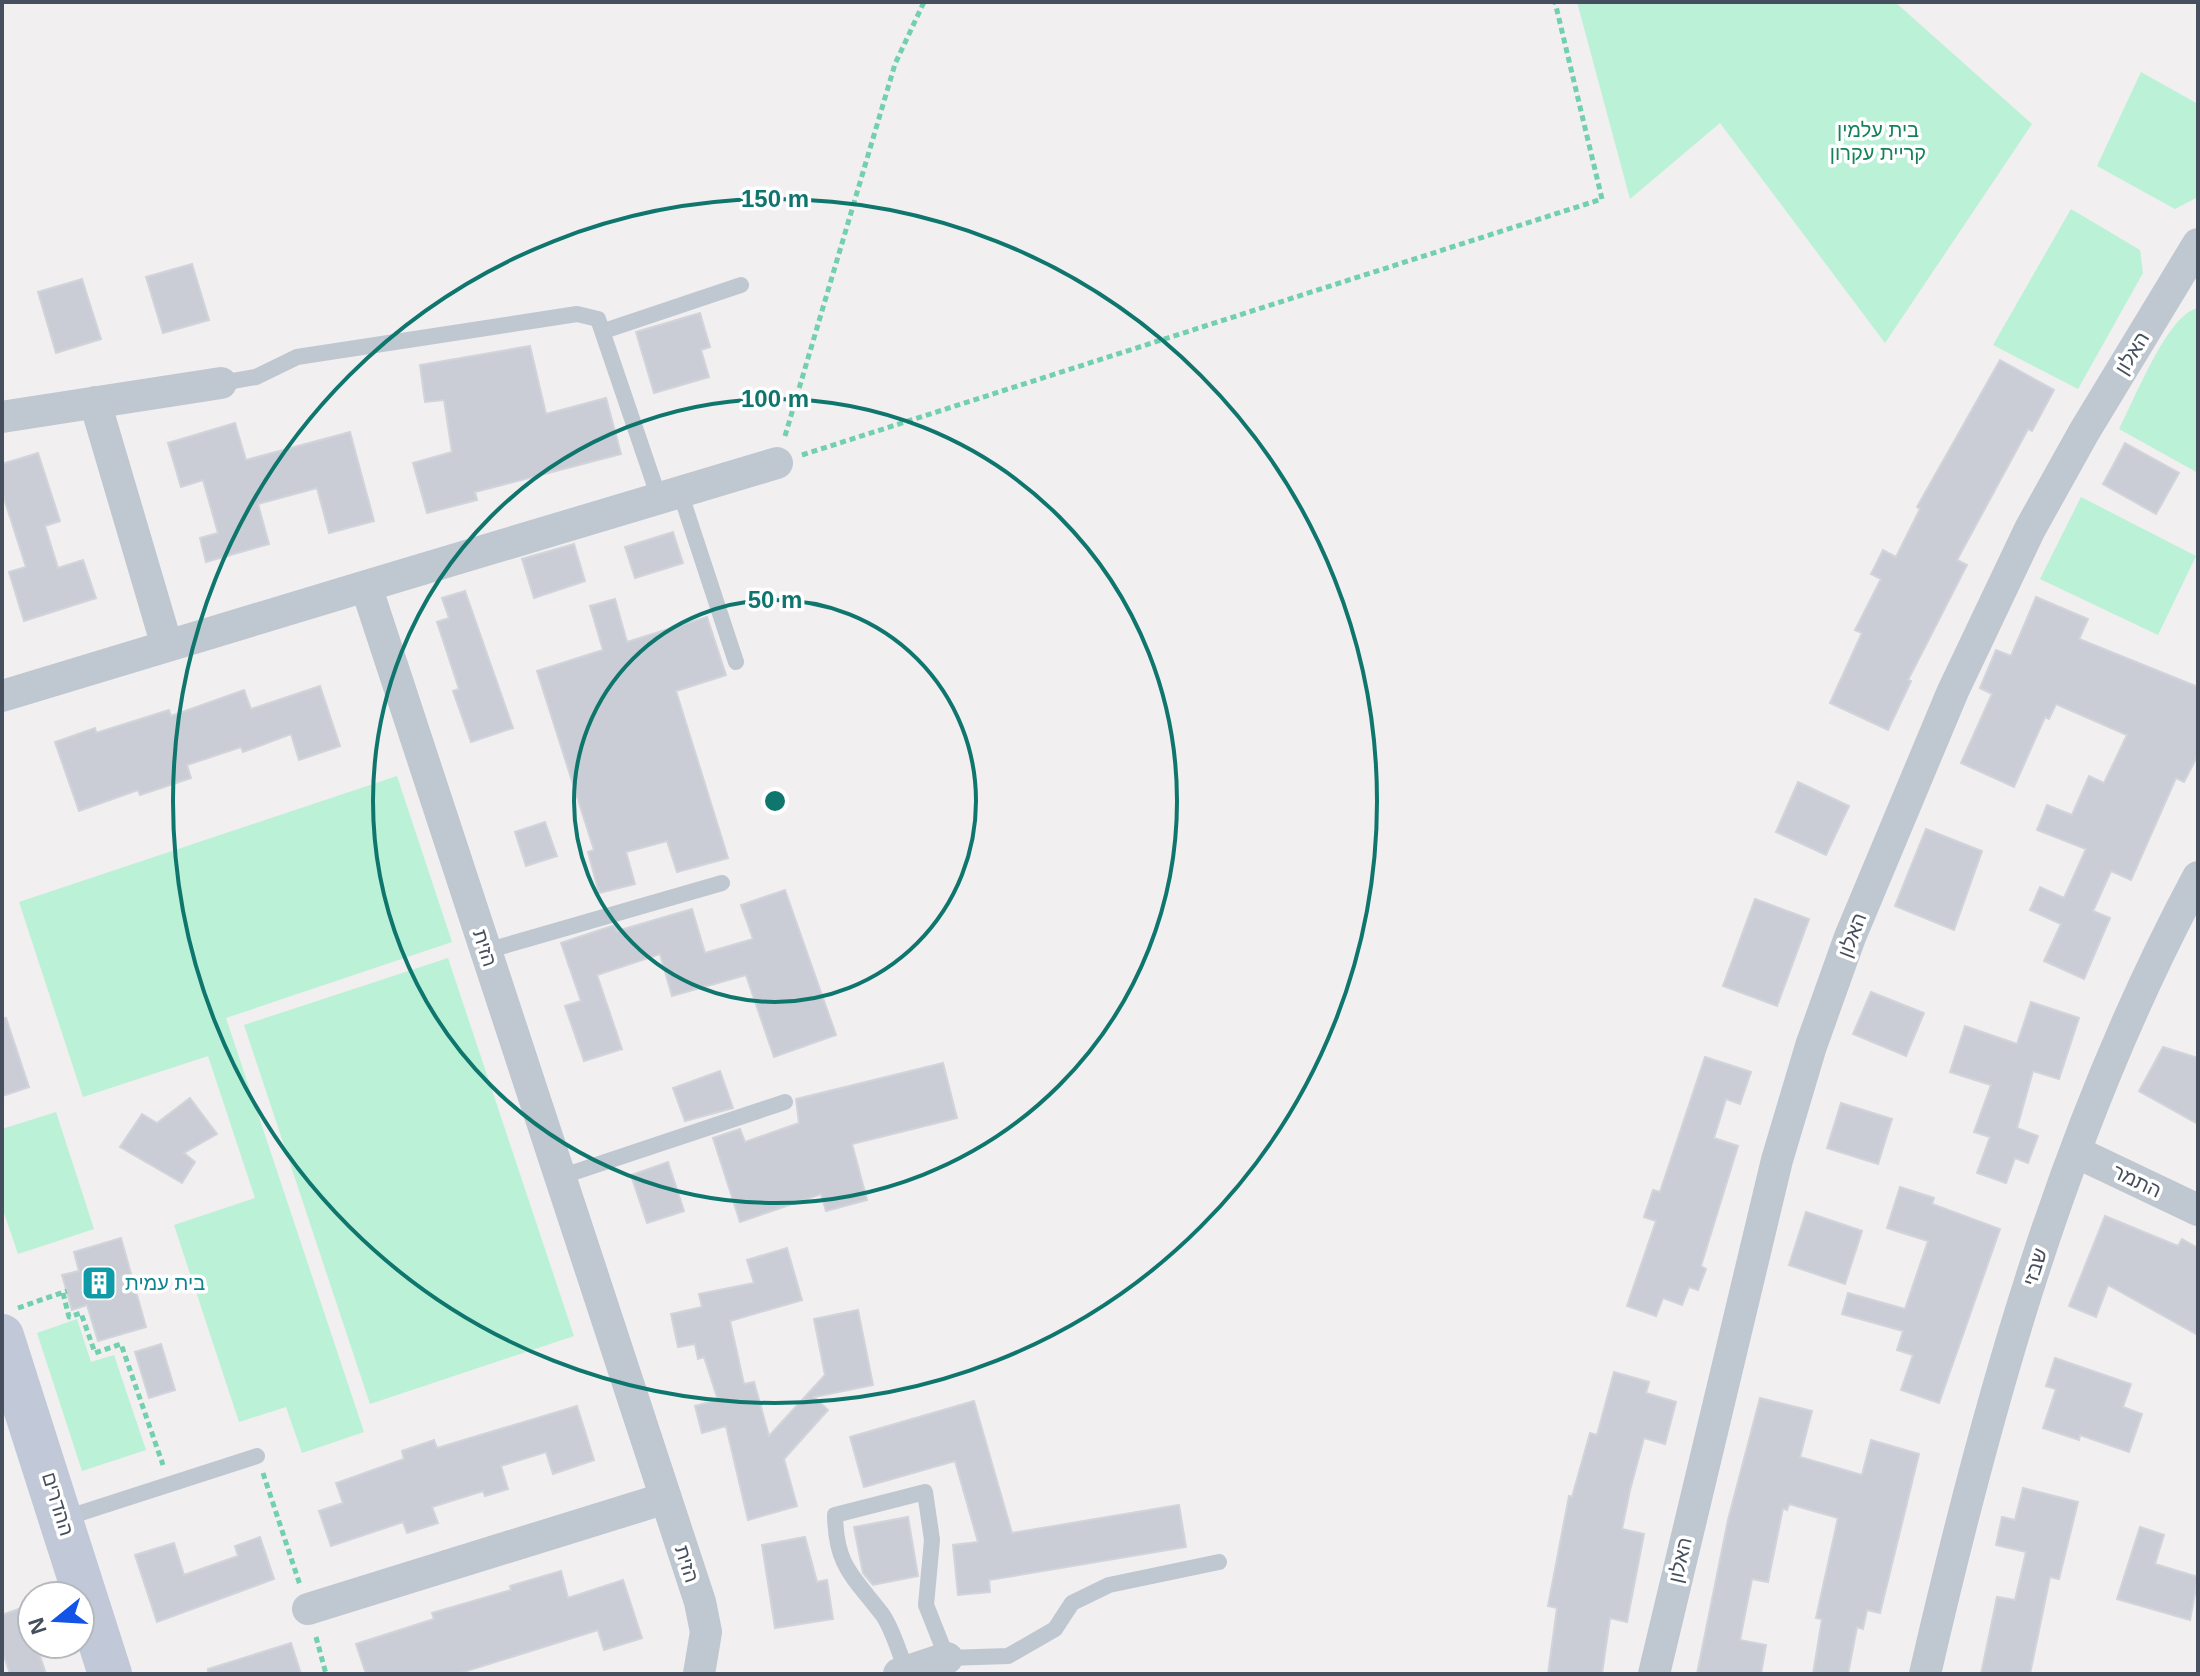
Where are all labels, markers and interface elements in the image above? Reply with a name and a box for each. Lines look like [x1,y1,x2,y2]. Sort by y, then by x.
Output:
park label: בית עלמין קריית עקרון [1830,119,1926,164]
text: 150 m [741,185,809,212]
street label: האלון [2111,328,2153,378]
text: 100 m [741,385,809,412]
text: 50 m [748,586,802,613]
centre of rings [761,787,789,815]
street label: האלון [1834,910,1870,960]
street label: הזית [469,927,501,969]
street label: התמר [2109,1160,2165,1202]
street label: שבזי [2019,1245,2051,1289]
building icon: בית עמית [80,1264,118,1302]
place label: בית עמית [125,1272,205,1294]
street label: ההדרים [38,1469,78,1539]
street label: האלון [1664,1535,1696,1585]
street label: הזית [671,1543,703,1585]
north arrow [16,1580,96,1660]
text: N [23,1615,52,1637]

